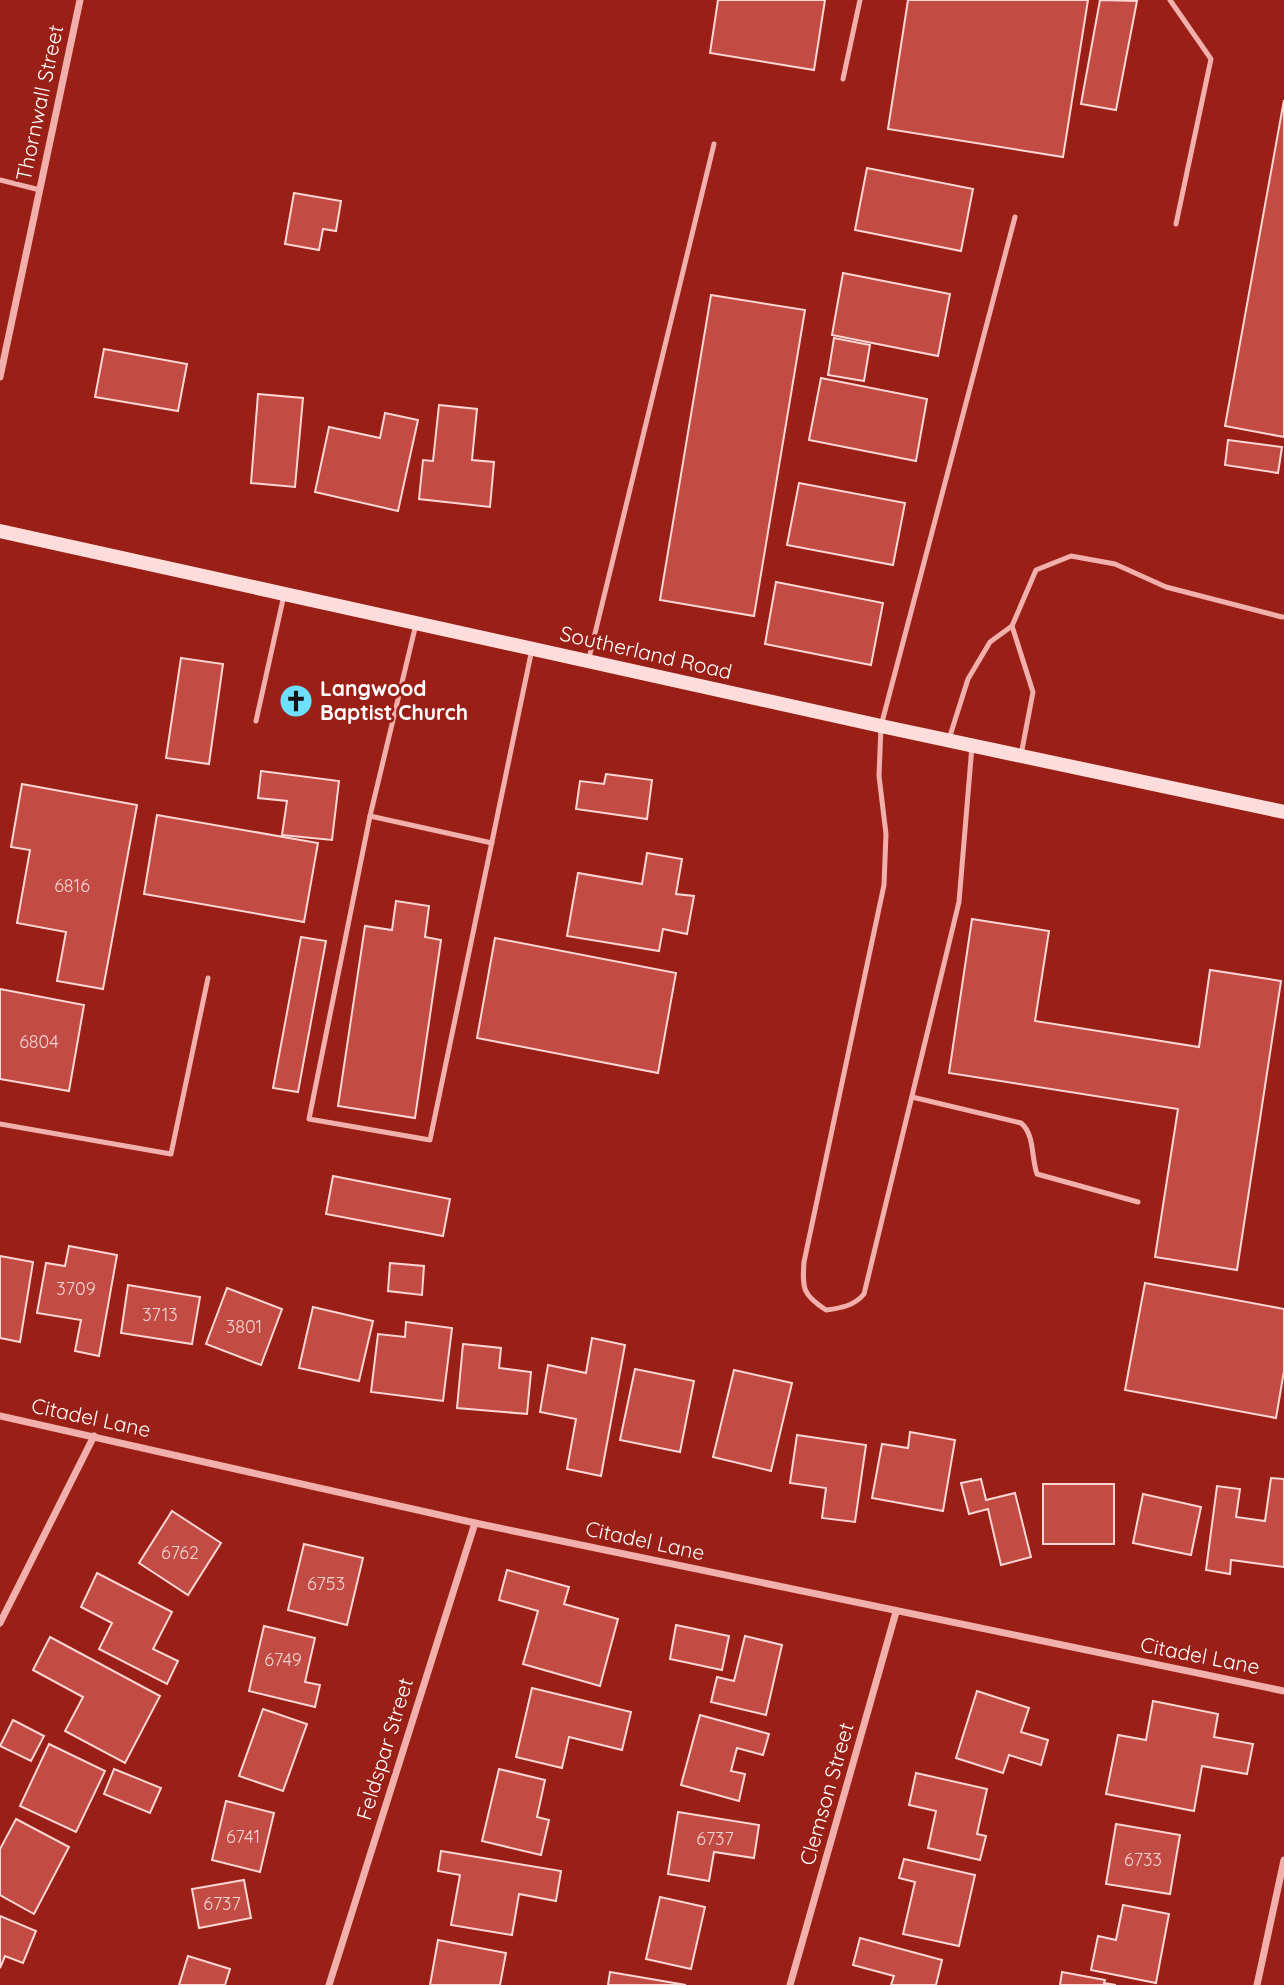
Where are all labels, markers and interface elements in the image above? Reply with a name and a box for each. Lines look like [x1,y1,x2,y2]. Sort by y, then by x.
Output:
street label: Thornwall Street [10,22,68,183]
street label: Southerland Road [558,620,735,684]
place label: Langwood Baptist Church [320,675,468,725]
church icon: Langwood Baptist Church [277,682,315,720]
house number: 6816 [54,874,90,897]
house number: 6804 [19,1030,59,1053]
house number: 3709 [56,1277,96,1300]
house number: 3713 [142,1303,178,1326]
house number: 3801 [226,1315,262,1338]
street label: Citadel Lane [29,1392,153,1442]
street label: Citadel Lane [583,1515,707,1565]
house number: 6762 [161,1541,199,1564]
house number: 6753 [307,1572,345,1595]
street label: Citadel Lane [1138,1631,1262,1679]
house number: 6749 [264,1648,302,1671]
street label: Feldspar Street [350,1674,418,1823]
street label: Clemson Street [793,1719,859,1868]
house number: 6741 [226,1825,260,1848]
house number: 6737 [696,1827,734,1850]
house number: 6733 [1124,1848,1162,1871]
house number: 6737 [203,1892,241,1915]

